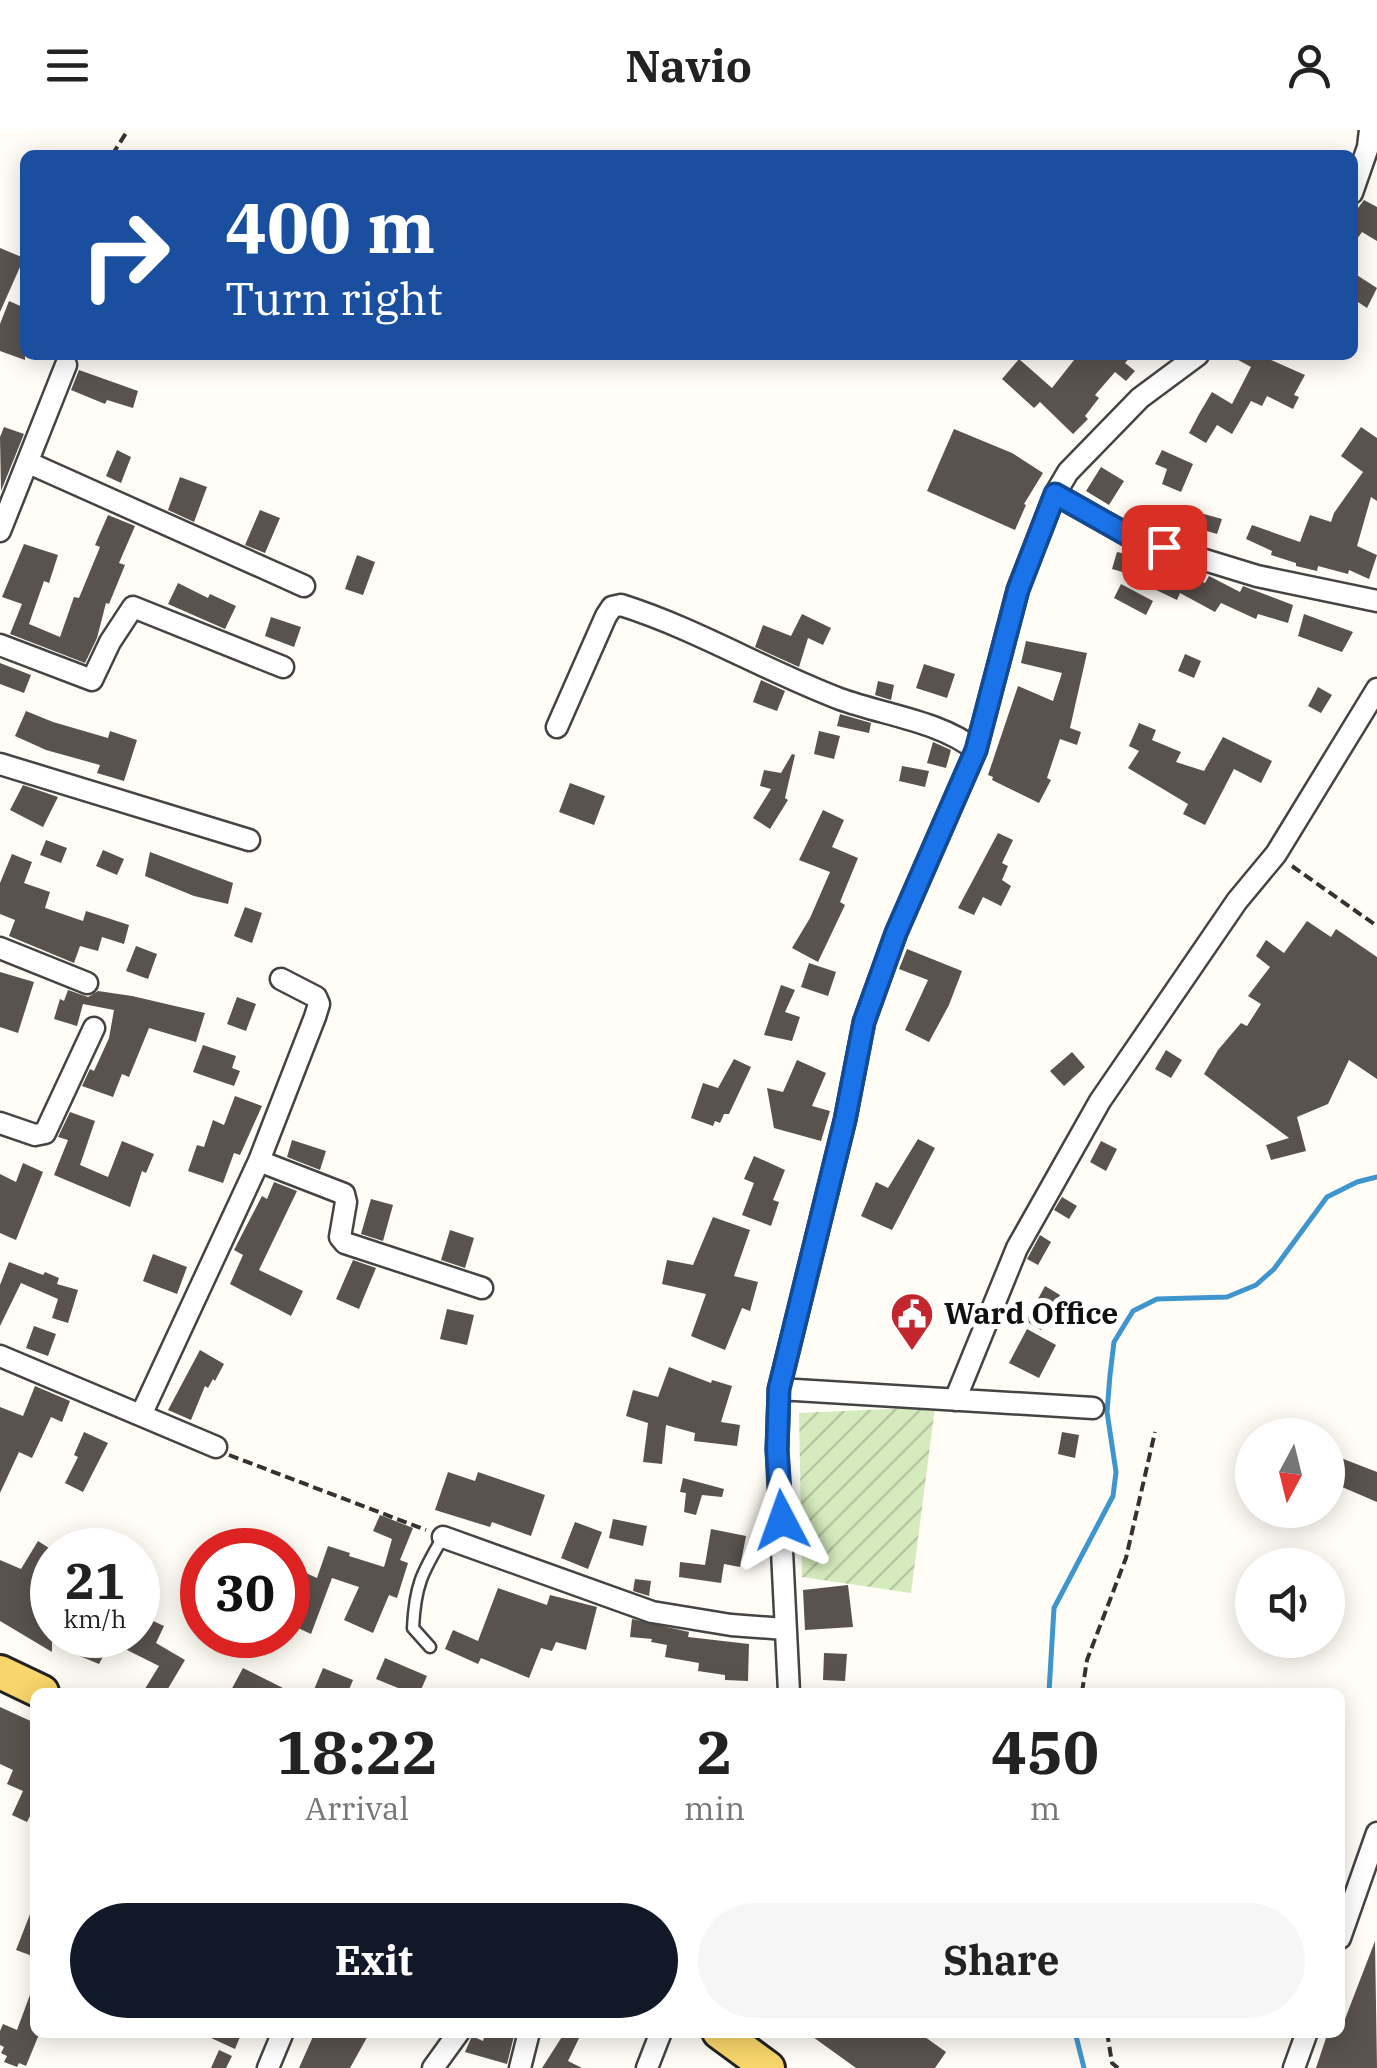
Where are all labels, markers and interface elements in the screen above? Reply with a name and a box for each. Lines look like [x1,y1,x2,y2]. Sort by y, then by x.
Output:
text: Navio [625,36,752,94]
icon: menu [40,38,95,93]
icon: person [1282,38,1337,93]
text: 400 m [225,181,435,272]
icon: right [60,190,190,320]
text: Turn right [225,269,443,327]
pin [1122,505,1207,590]
icon: arrive [1137,520,1192,575]
public building icon: Ward Office [889,1291,935,1352]
place label: Ward Office [944,1293,1118,1332]
north arrow [1235,1418,1345,1528]
map controls [1235,1418,1345,1658]
position arrow [730,1468,834,1572]
speed limit sign: 30 [180,1528,310,1658]
text: 21 [65,1548,125,1613]
button: sound [1235,1548,1345,1658]
text: km/h [63,1602,127,1635]
text: 18:22 [276,1712,438,1791]
text: 2 [697,1712,733,1791]
text: 450 [991,1712,1099,1791]
text: Arrival [305,1787,409,1829]
text: min [684,1787,745,1829]
text: m [1030,1787,1060,1829]
button: Exit [70,1903,678,2018]
button: Share [698,1903,1305,2018]

